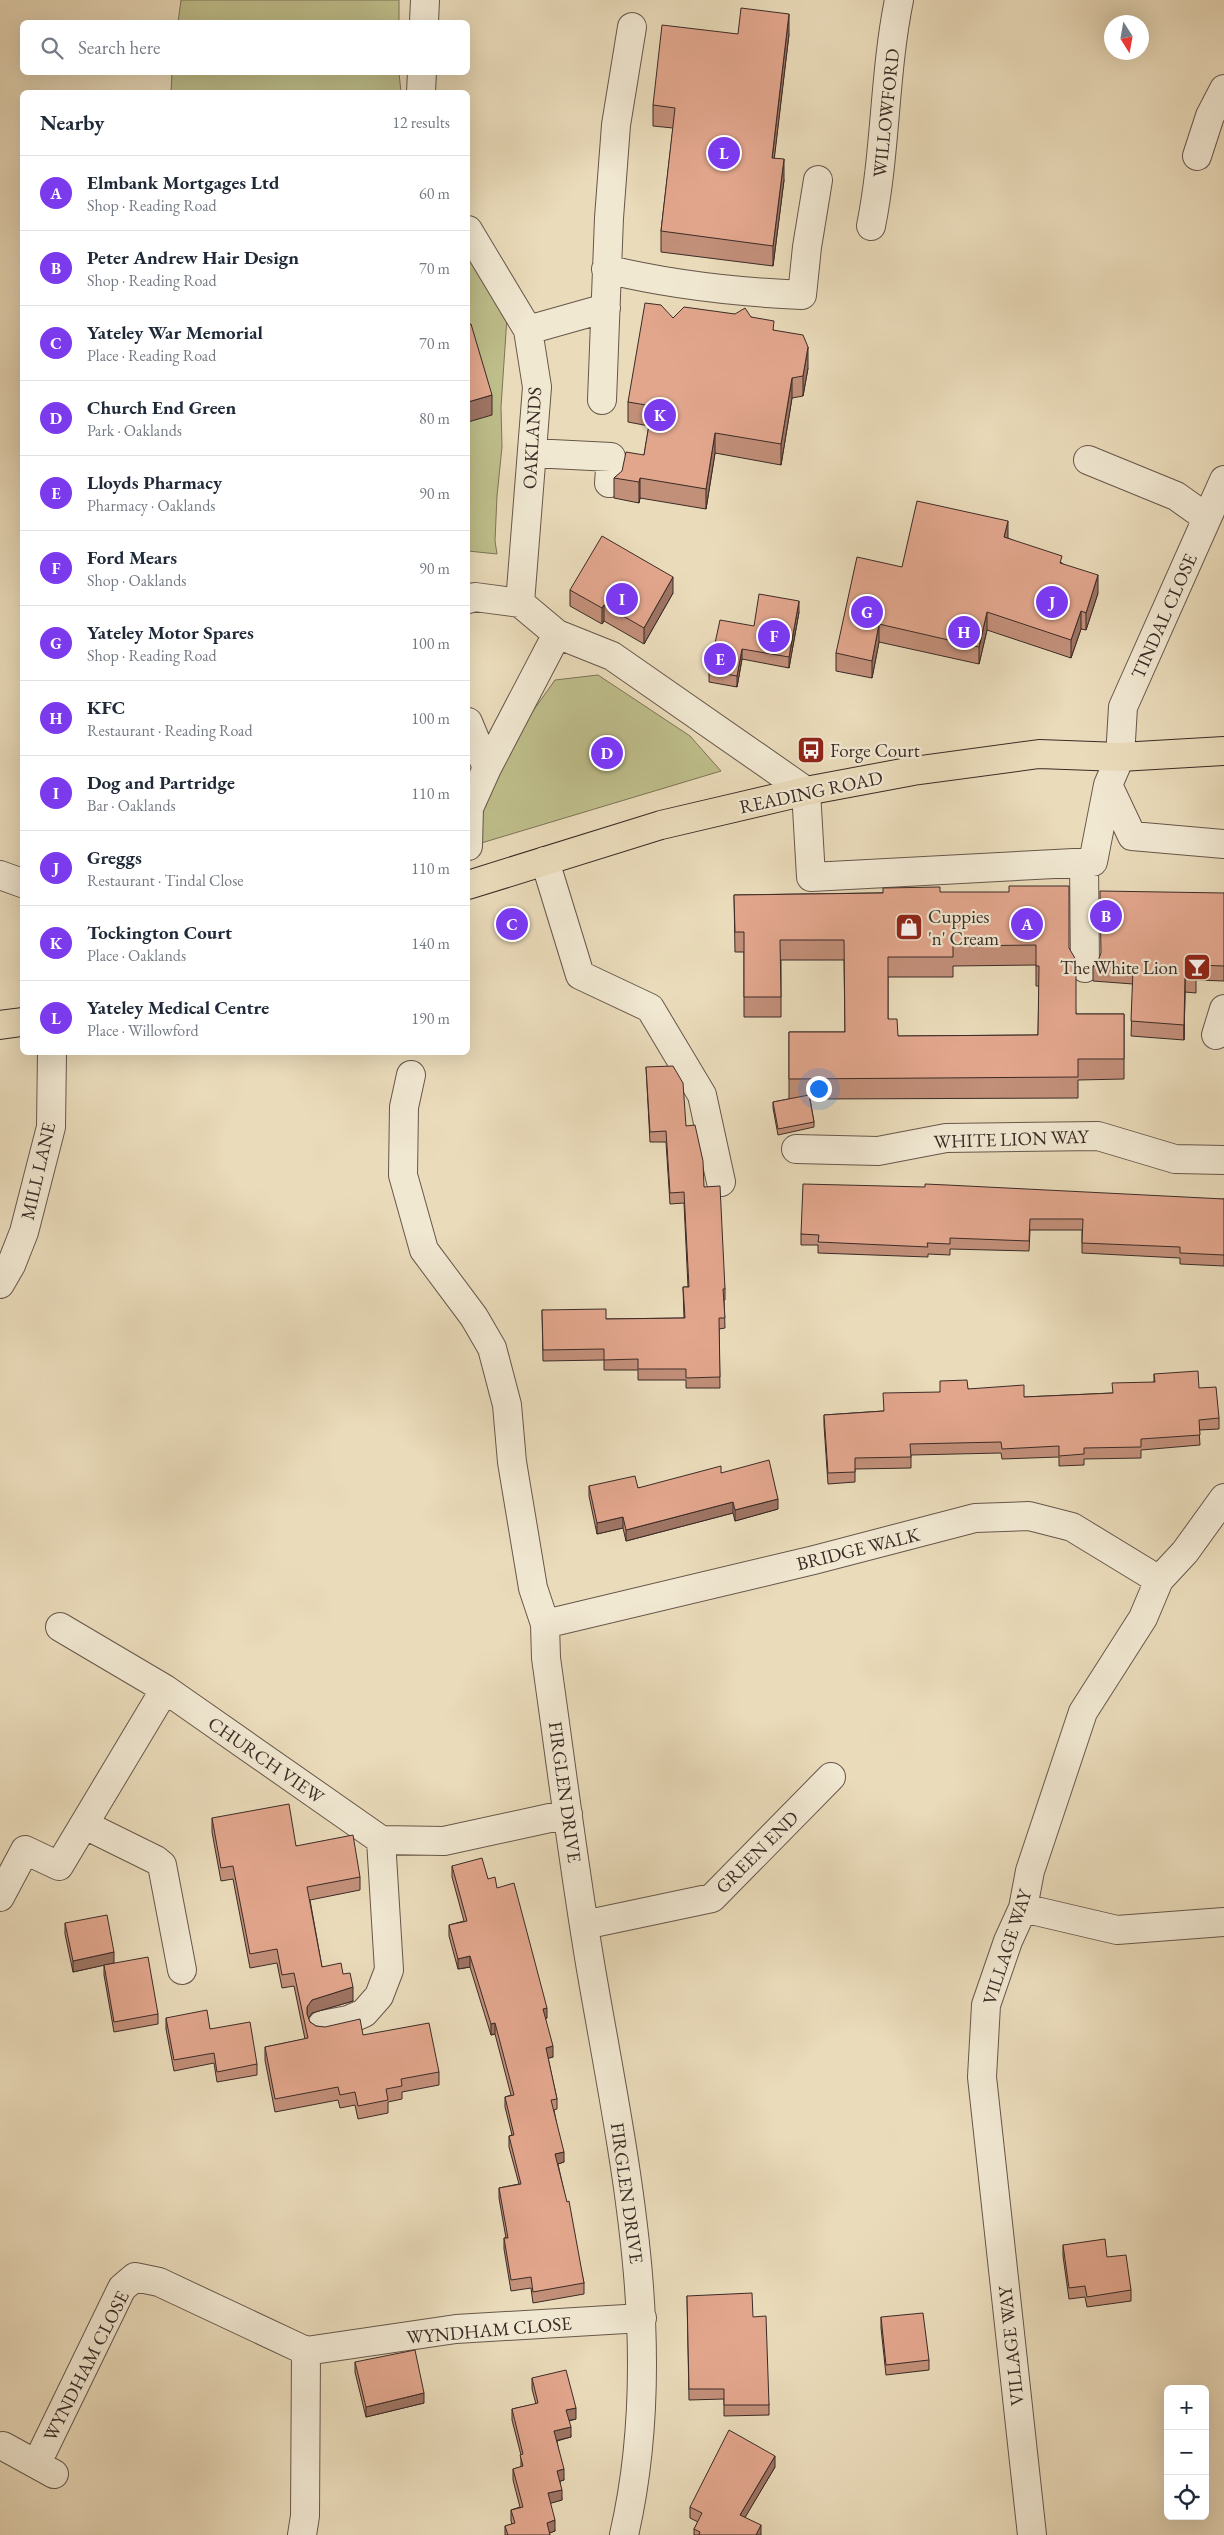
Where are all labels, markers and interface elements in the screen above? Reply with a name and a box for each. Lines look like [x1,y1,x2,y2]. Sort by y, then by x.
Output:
north arrow [1104,15,1149,60]
search box [20,20,470,75]
icon: search [38,34,66,62]
text: Search here [78,35,160,60]
street label: WILLOWFORD [867,47,905,179]
text: Nearby [40,109,104,136]
text: 12 results [392,112,450,133]
pin: L [708,134,740,172]
text: Elmbank Mortgages Ltd [87,170,279,195]
text: A [50,183,62,204]
text: 60 m [419,183,450,204]
text: Shop · Reading Road [87,195,217,216]
text: Peter Andrew Hair Design [87,245,299,270]
text: B [51,258,61,279]
text: 70 m [419,258,450,279]
text: Shop · Reading Road [87,270,217,291]
text: Yateley War Memorial [87,320,263,345]
text: C [50,333,62,354]
text: 70 m [419,333,450,354]
text: Place · Reading Road [87,345,216,366]
street label: OAKLANDS [517,386,547,490]
text: Church End Green [87,395,236,420]
pin: K [644,396,676,434]
text: D [50,408,62,429]
text: 80 m [419,408,450,429]
text: Park · Oaklands [87,420,182,441]
text: Lloyds Pharmacy [87,470,222,495]
text: E [51,483,61,504]
text: 90 m [419,483,450,504]
text: Pharmacy · Oaklands [87,495,215,516]
text: Ford Mears [87,545,177,570]
street label: TINDAL CLOSE [1125,549,1203,683]
text: F [52,558,60,579]
text: 90 m [419,558,450,579]
text: Shop · Oaklands [87,570,187,591]
pin: I [606,580,638,618]
pin: J [1036,583,1068,621]
pin: G [851,593,883,631]
pin: H [948,613,980,651]
pin: F [758,617,790,655]
text: Yateley Motor Spares [87,620,254,645]
text: G [50,633,62,654]
text: 100 m [411,633,450,654]
pin: E [704,640,736,678]
text: Shop · Reading Road [87,645,217,666]
text: KFC [87,695,125,720]
text: H [50,708,62,729]
text: 100 m [411,708,450,729]
text: Restaurant · Reading Road [87,720,253,741]
pin: D [591,734,623,772]
bus stop icon: Forge Court [796,735,826,765]
place label: Forge Court [830,738,920,763]
street label: READING ROAD [737,765,885,819]
text: Dog and Partridge [87,770,235,795]
text: I [53,783,59,804]
text: 110 m [411,783,450,804]
text: Bar · Oaklands [87,795,176,816]
text: Greggs [87,845,142,870]
text: J [53,858,59,879]
text: 110 m [411,858,450,879]
text: Restaurant · Tindal Close [87,870,244,891]
pin: B [1090,897,1122,935]
place label: Cuppies 'n' Cream [928,904,999,951]
pin: C [496,905,528,943]
pin: A [1011,905,1043,943]
shop icon: Cuppies 'n' Cream [894,912,924,942]
text: Tockington Court [87,920,232,945]
text: K [50,933,62,954]
text: 140 m [411,933,450,954]
text: Place · Oaklands [87,945,186,966]
bar icon: The White Lion [1182,952,1212,982]
place label: The White Lion [1060,955,1178,980]
text: Yateley Medical Centre [87,995,269,1020]
text: L [51,1008,61,1029]
text: 190 m [411,1008,450,1029]
text: Place · Willowford [87,1020,199,1041]
your location [806,1076,832,1102]
street label: MILL LANE [15,1119,61,1222]
street label: WHITE LION WAY [933,1124,1090,1154]
street label: BRIDGE WALK [794,1521,923,1576]
street label: CHURCH VIEW [203,1711,330,1810]
street label: FIRGLEN DRIVE [543,1720,587,1864]
street label: GREEN END [710,1805,804,1899]
street label: VILLAGE WAY [977,1885,1038,2008]
street label: FIRGLEN DRIVE [605,2121,649,2265]
street label: VILLAGE WAY [992,2284,1030,2407]
street label: WYNDHAM CLOSE [37,2286,135,2446]
street label: WYNDHAM CLOSE [405,2310,573,2350]
map controls [1164,2385,1209,2520]
button: + [1164,2385,1209,2430]
button: − [1164,2430,1209,2475]
button: locate [1164,2475,1209,2520]

